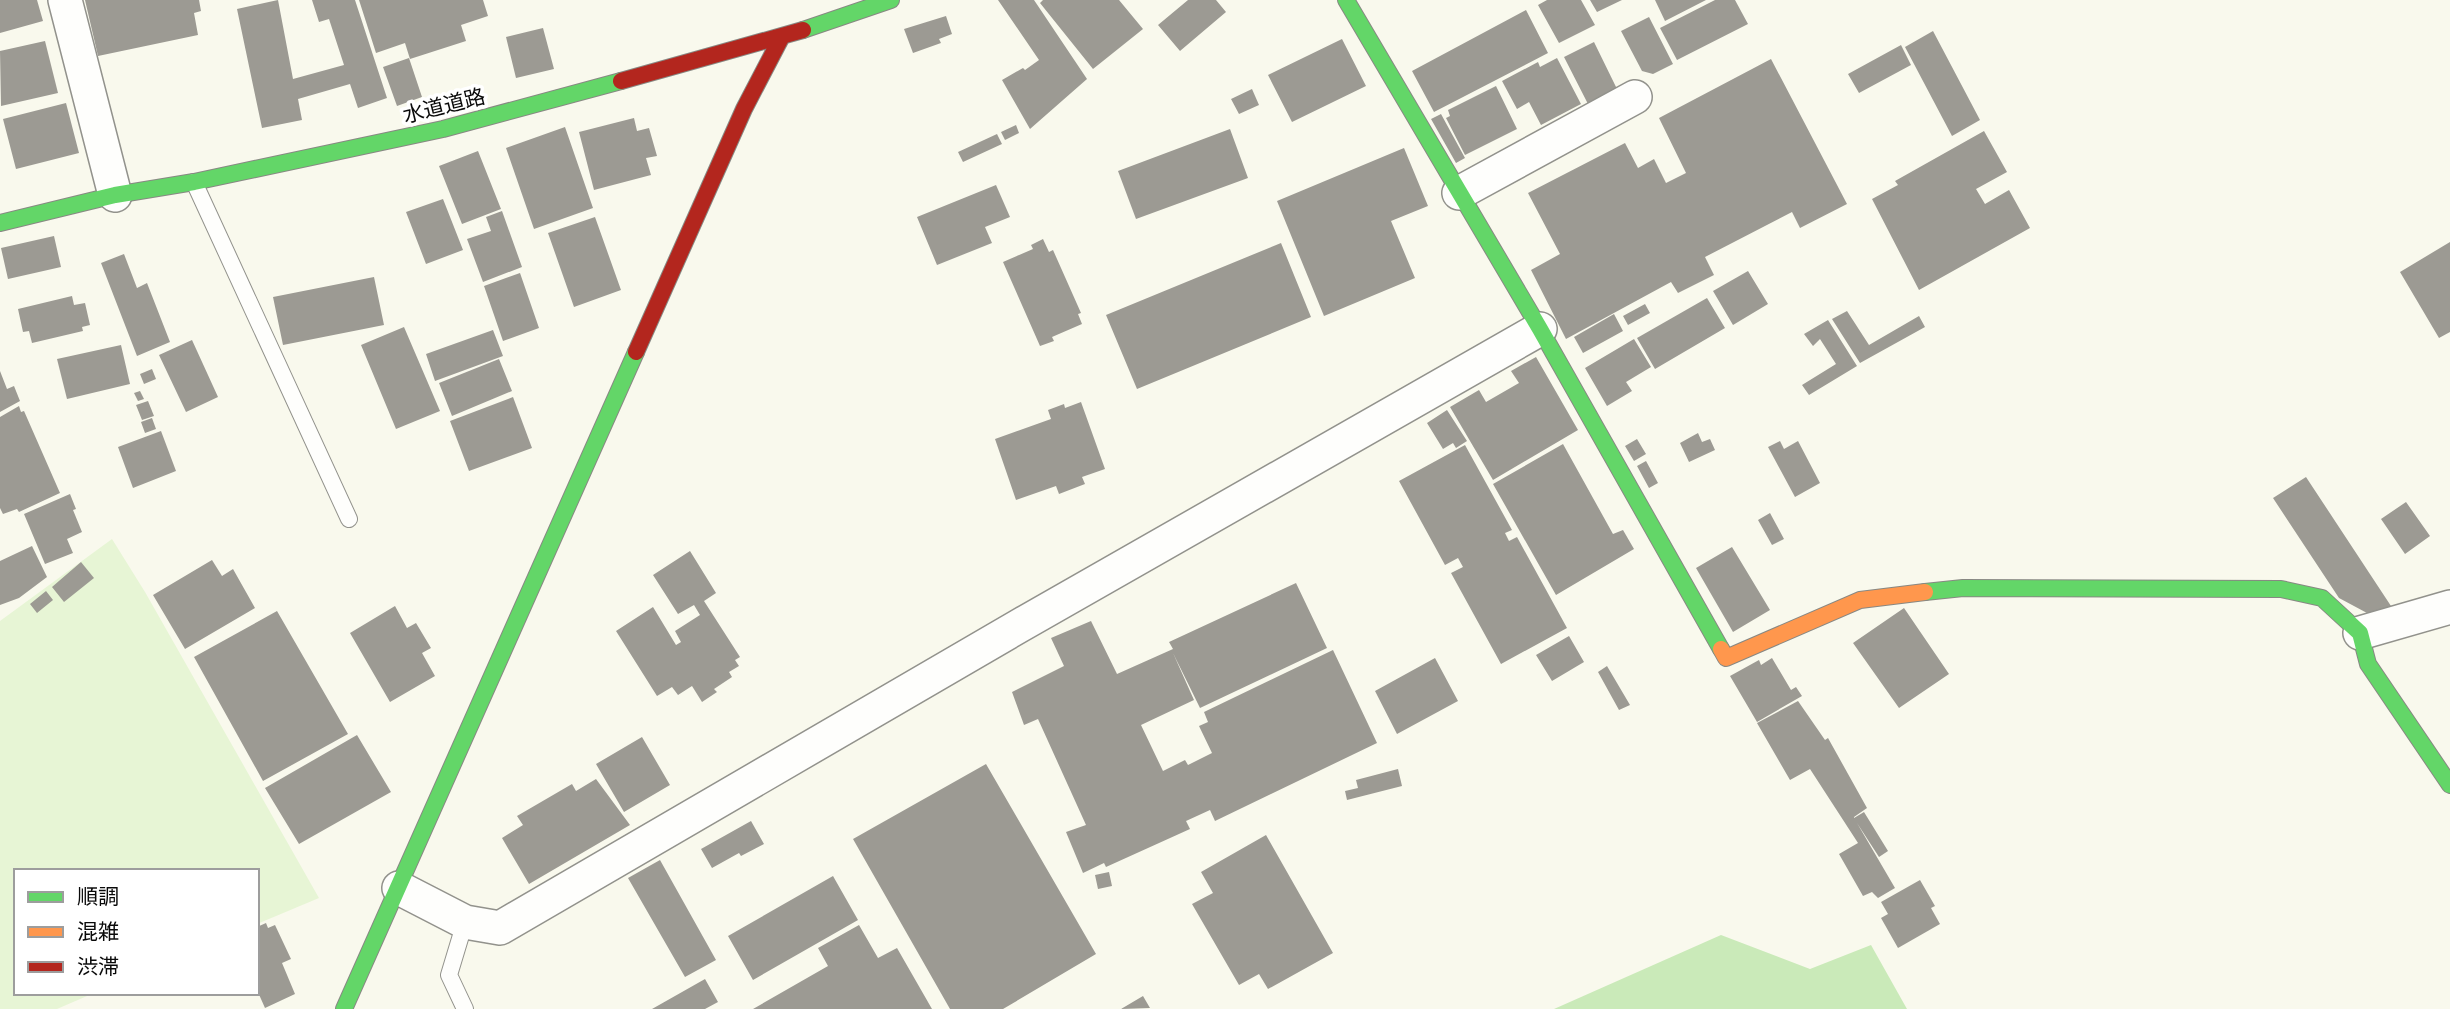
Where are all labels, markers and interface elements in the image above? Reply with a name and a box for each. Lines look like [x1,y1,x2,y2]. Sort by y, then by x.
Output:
street label: 水道道路 [400,84,488,128]
legend [14,869,259,995]
text: 順調 [77,885,119,909]
text: 混雑 [77,920,119,944]
text: 渋滞 [77,955,119,979]

